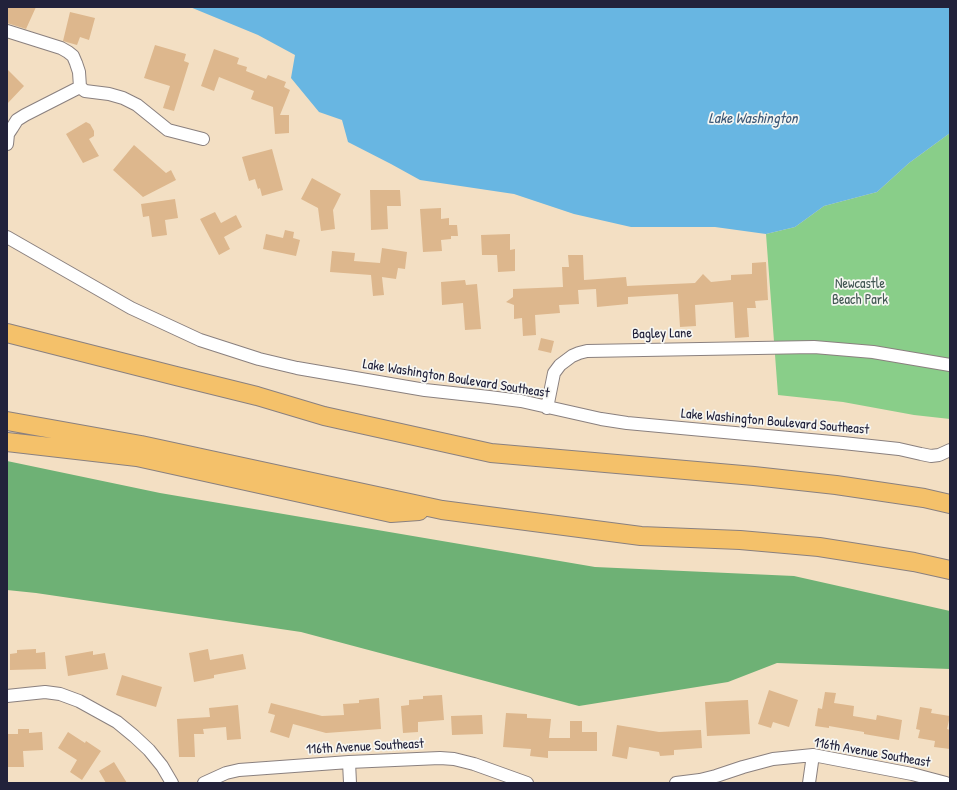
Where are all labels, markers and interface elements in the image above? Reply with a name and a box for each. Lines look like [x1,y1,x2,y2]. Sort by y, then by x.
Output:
water label: Lake Washington [708,110,798,128]
park label: Newcastle Beach Park [832,276,888,308]
street label: Bagley Lane [632,325,692,343]
street label: Lake Washington Boulevard Southeast [361,356,551,402]
street label: Lake Washington Boulevard Southeast [680,405,870,439]
street label: 116th Avenue Southeast [812,734,932,772]
street label: 116th Avenue Southeast [306,736,424,758]

